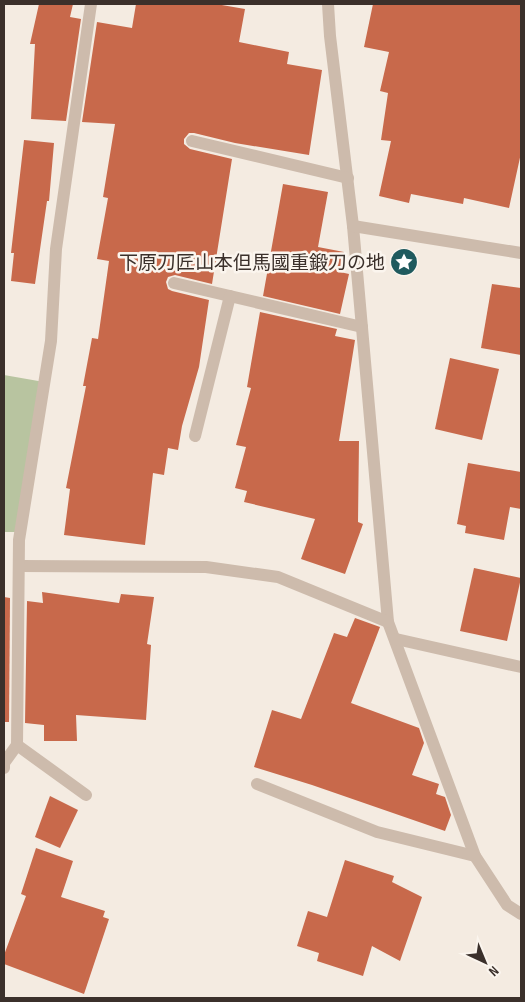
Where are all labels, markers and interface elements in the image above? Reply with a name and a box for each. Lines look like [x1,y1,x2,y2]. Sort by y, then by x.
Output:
place icon: 下原刀匠山本但馬國重鍛刀の地 [389,247,419,277]
place label: 下原刀匠山本但馬國重鍛刀の地 [119,252,385,275]
north arrow [460,937,510,987]
text: N [485,962,502,980]

